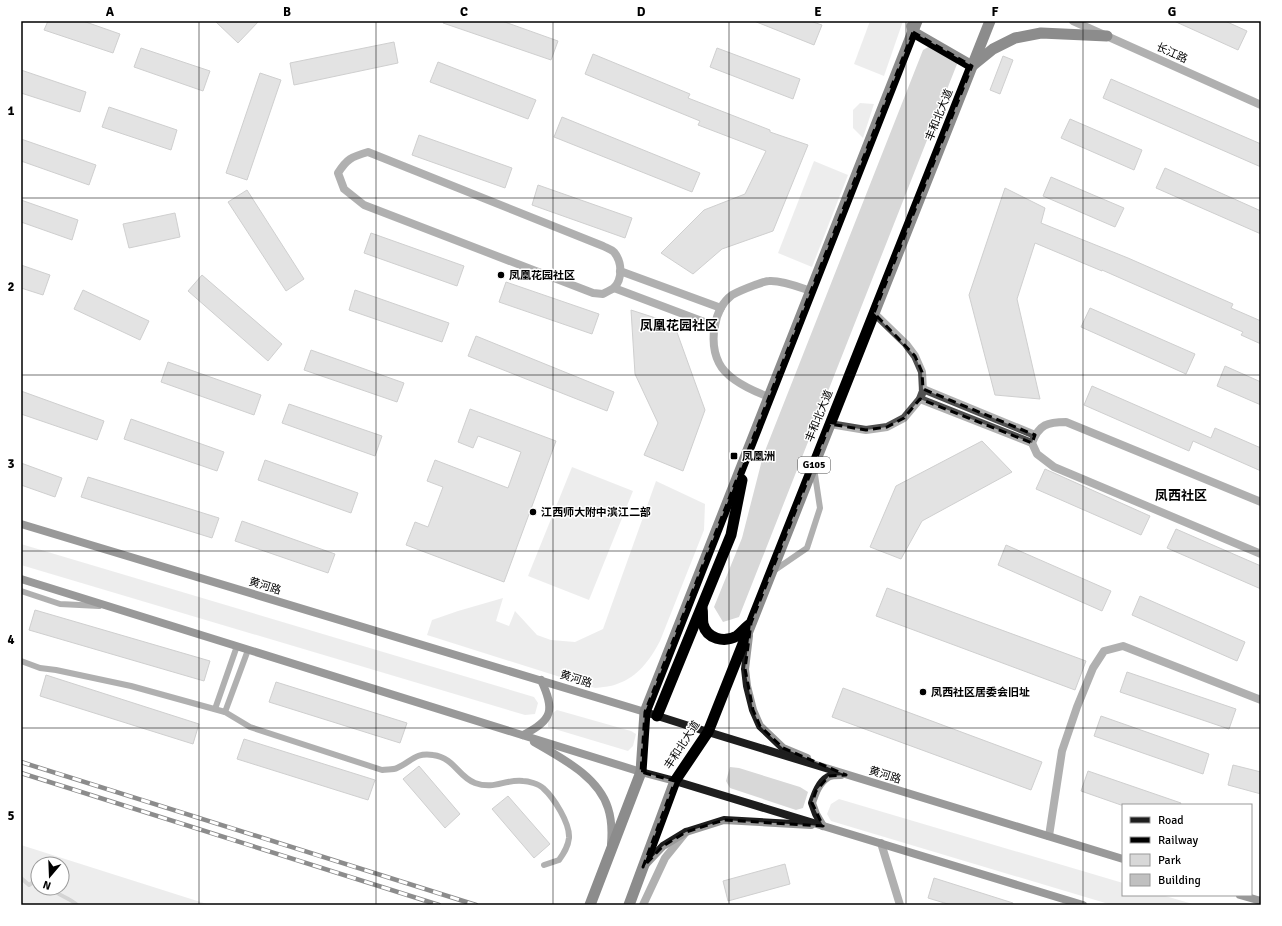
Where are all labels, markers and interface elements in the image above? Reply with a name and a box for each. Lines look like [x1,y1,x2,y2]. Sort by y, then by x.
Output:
text: A [106,4,115,20]
text: B [283,4,291,20]
text: C [460,4,468,20]
text: D [637,4,646,20]
text: E [814,4,822,20]
text: F [992,4,999,20]
text: G [1168,4,1176,20]
street label: 长江路 [1154,40,1190,66]
street label: 丰和北大道 [923,87,955,143]
text: 1 [7,103,15,119]
place label: 凤凰花园社区 [509,269,575,282]
marker: 凤凰花园社区 [496,270,506,280]
text: 2 [7,279,15,295]
district label: 凤凰花园社区 [640,318,718,334]
street label: 丰和北大道 [803,388,835,444]
place label: 凤凰洲 [742,450,775,463]
marker: 凤凰洲 [729,451,739,461]
text: 3 [7,456,15,472]
road number: G105 [798,457,830,473]
district label: 凤西社区 [1155,488,1207,504]
place label: 江西师大附中滨江二部 [541,506,651,519]
marker: 江西师大附中滨江二部 [528,507,538,517]
street label: 黄河路 [247,575,283,597]
text: 4 [7,632,15,648]
street label: 黄河路 [558,668,594,690]
place label: 凤西社区居委会旧址 [931,686,1030,699]
marker: 凤西社区居委会旧址 [918,687,928,697]
street label: 丰和北大道 [662,718,702,772]
street label: 黄河路 [867,764,903,786]
legend [1122,804,1252,896]
text: 5 [7,808,15,824]
text: Road [1158,813,1184,828]
text: Railway [1158,833,1198,848]
text: Park [1158,853,1181,868]
north arrow [30,856,70,896]
text: Building [1158,873,1201,888]
text: N [41,878,53,892]

